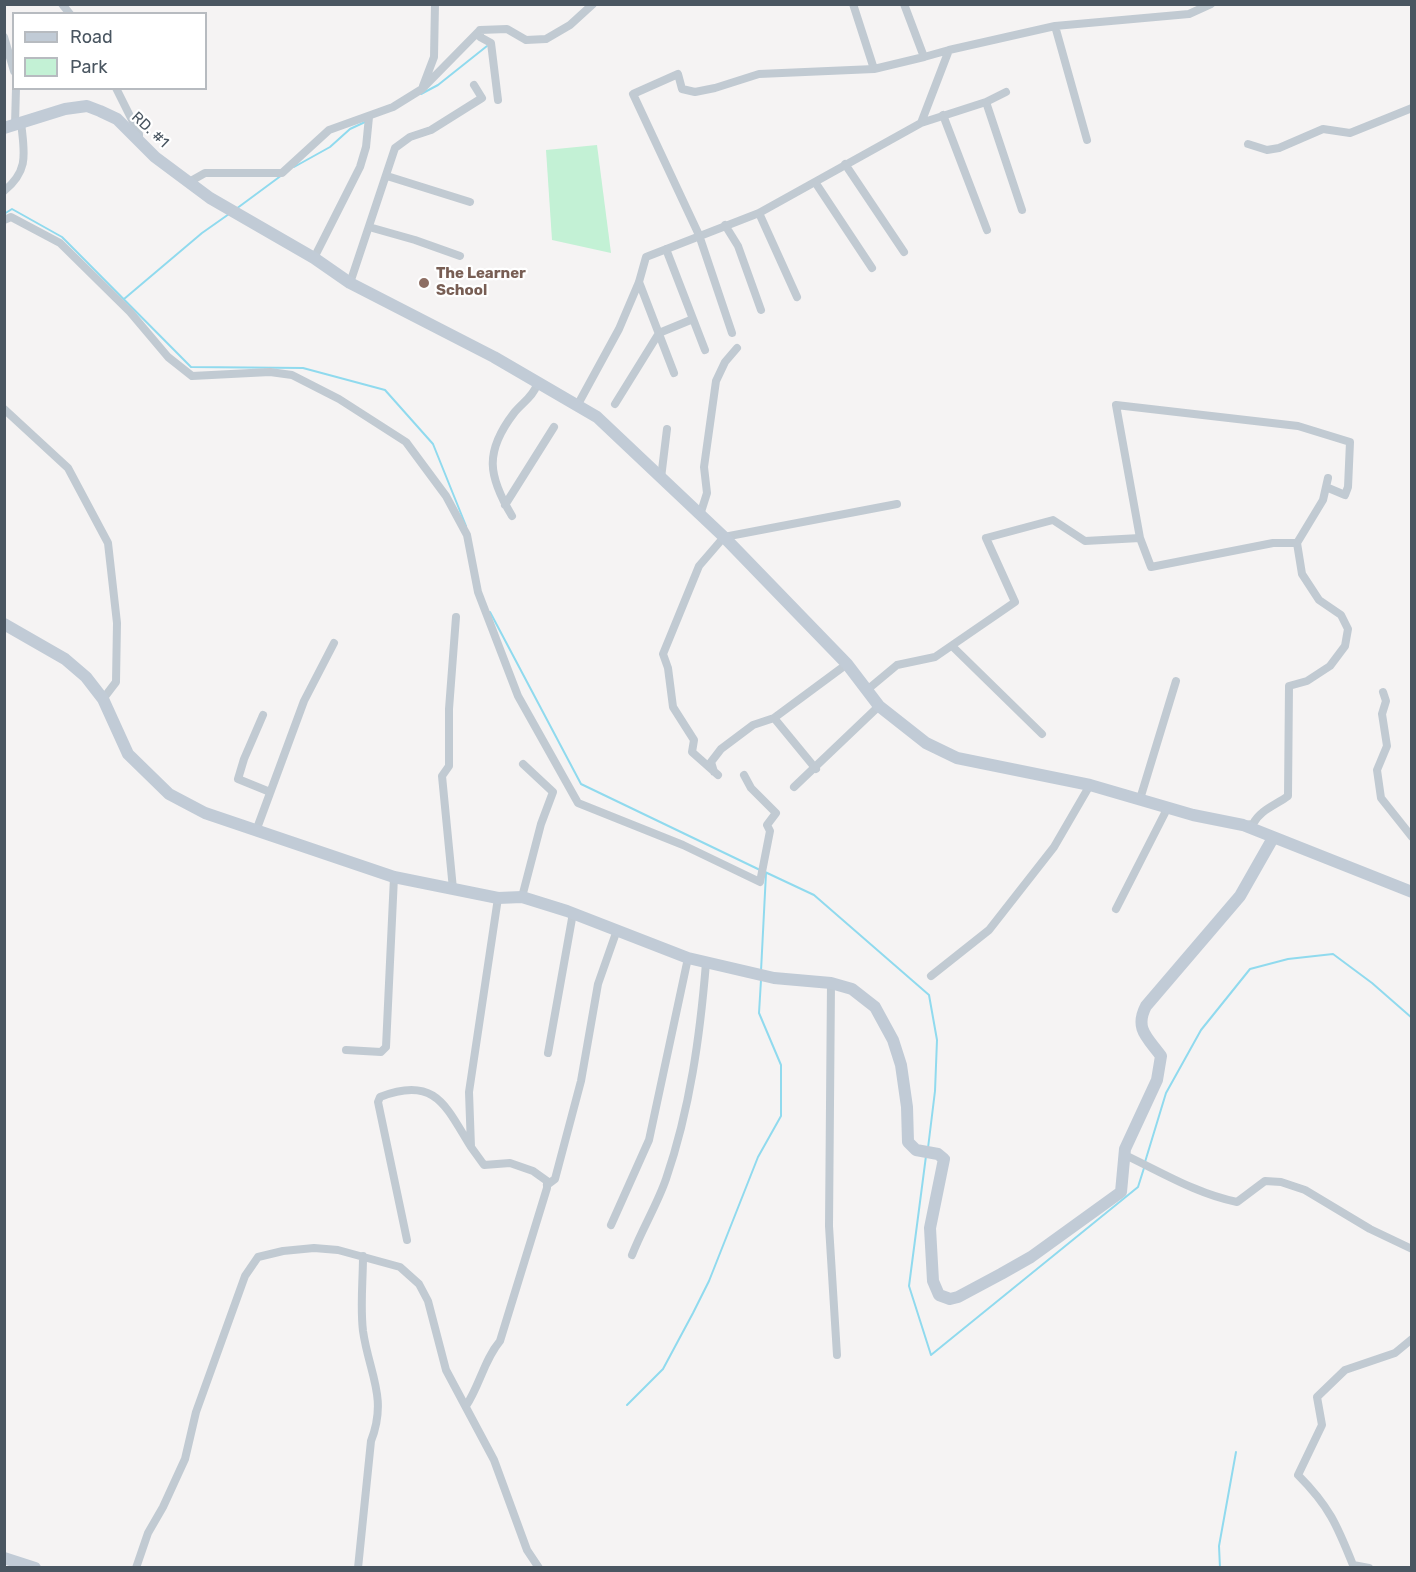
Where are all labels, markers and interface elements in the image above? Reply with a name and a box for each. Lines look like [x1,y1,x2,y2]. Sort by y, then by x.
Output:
legend [12,12,207,90]
text: Road [70,26,113,48]
text: Park [70,56,107,78]
street label: RD. #1 [128,108,172,152]
place label: The Learner School [436,265,526,300]
marker: The Learner School [417,276,431,290]

